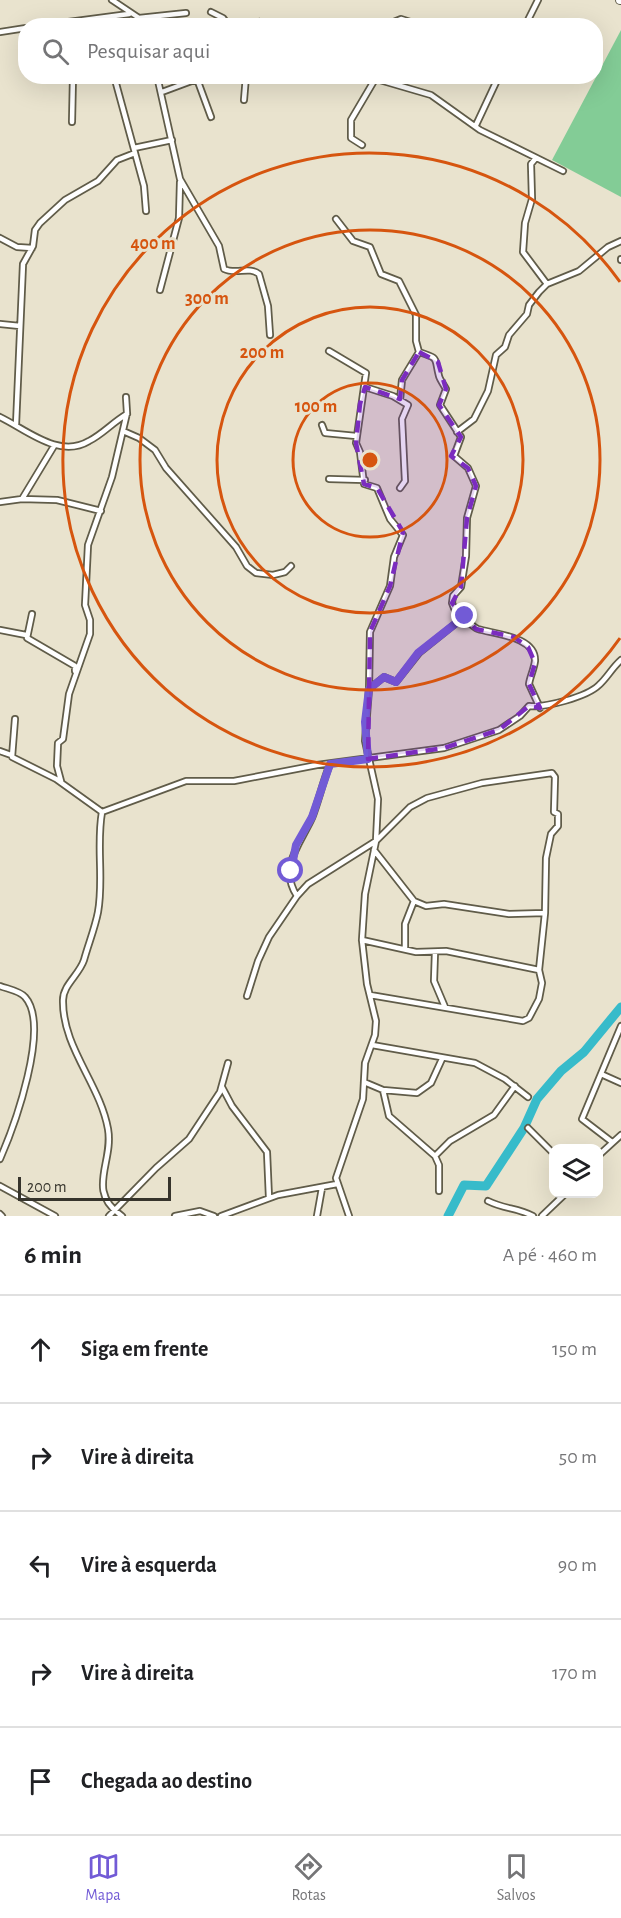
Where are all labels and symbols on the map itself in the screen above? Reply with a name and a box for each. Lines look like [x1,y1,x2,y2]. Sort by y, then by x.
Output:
text: 400 m [130,235,176,253]
text: 300 m [185,290,229,308]
text: 200 m [240,344,284,362]
text: 100 m [295,398,337,416]
centre of rings [360,450,380,470]
route end [451,602,477,628]
route start [277,857,303,883]
scale bar [18,1174,171,1202]

